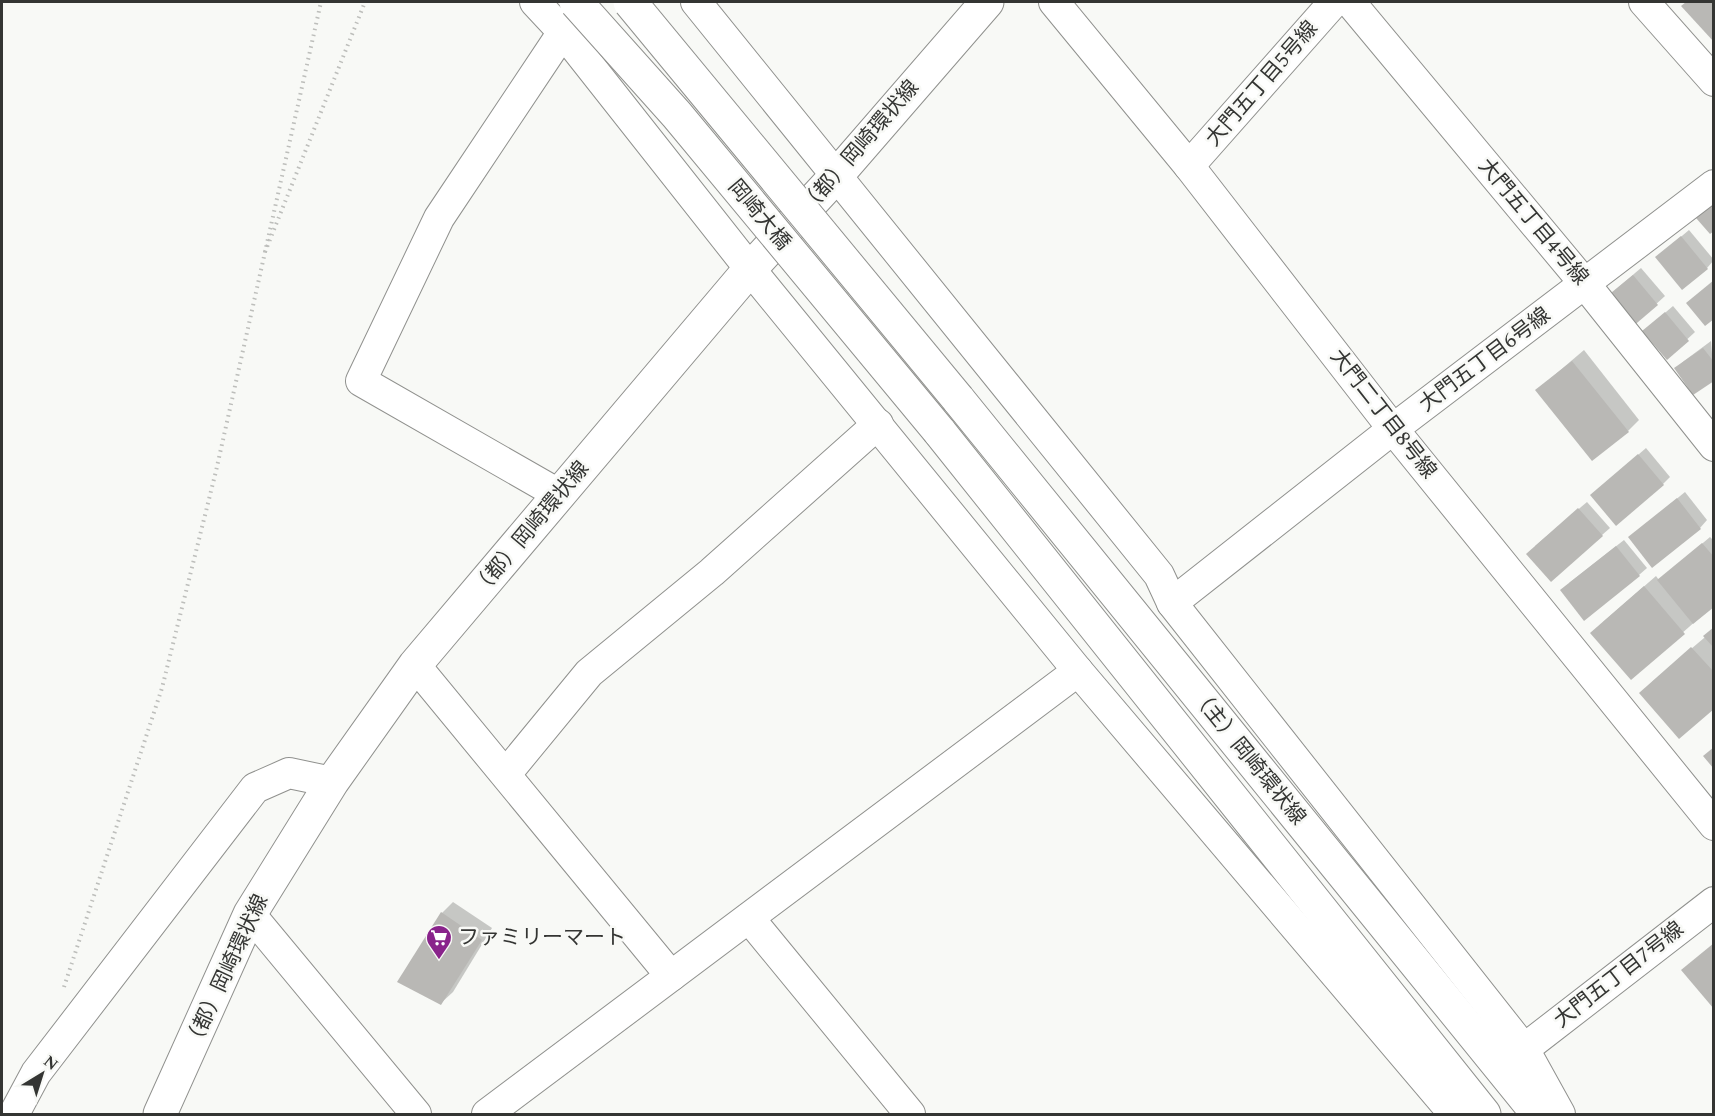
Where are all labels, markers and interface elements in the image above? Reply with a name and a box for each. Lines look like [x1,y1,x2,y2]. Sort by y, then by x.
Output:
street label: 大門五丁目5号線 [1198,14,1326,154]
street label: （都）岡崎環状線 [793,73,927,221]
street label: 大門五丁目4号線 [1470,151,1596,293]
street label: 岡崎大橋 [720,173,798,257]
street label: 大門五丁目6号線 [1412,300,1558,420]
street label: 大門二丁目8号線 [1322,342,1444,486]
street label: （都）岡崎環状線 [465,454,597,604]
street label: （主）岡崎環状線 [1183,682,1313,832]
street label: （都）岡崎環状線 [177,889,277,1055]
street label: 大門五丁目7号線 [1547,914,1691,1036]
place label: ファミリーマート [458,922,626,954]
supermarket icon: ファミリーマート [424,923,454,961]
north arrow [12,1044,72,1104]
text: N [38,1049,63,1076]

